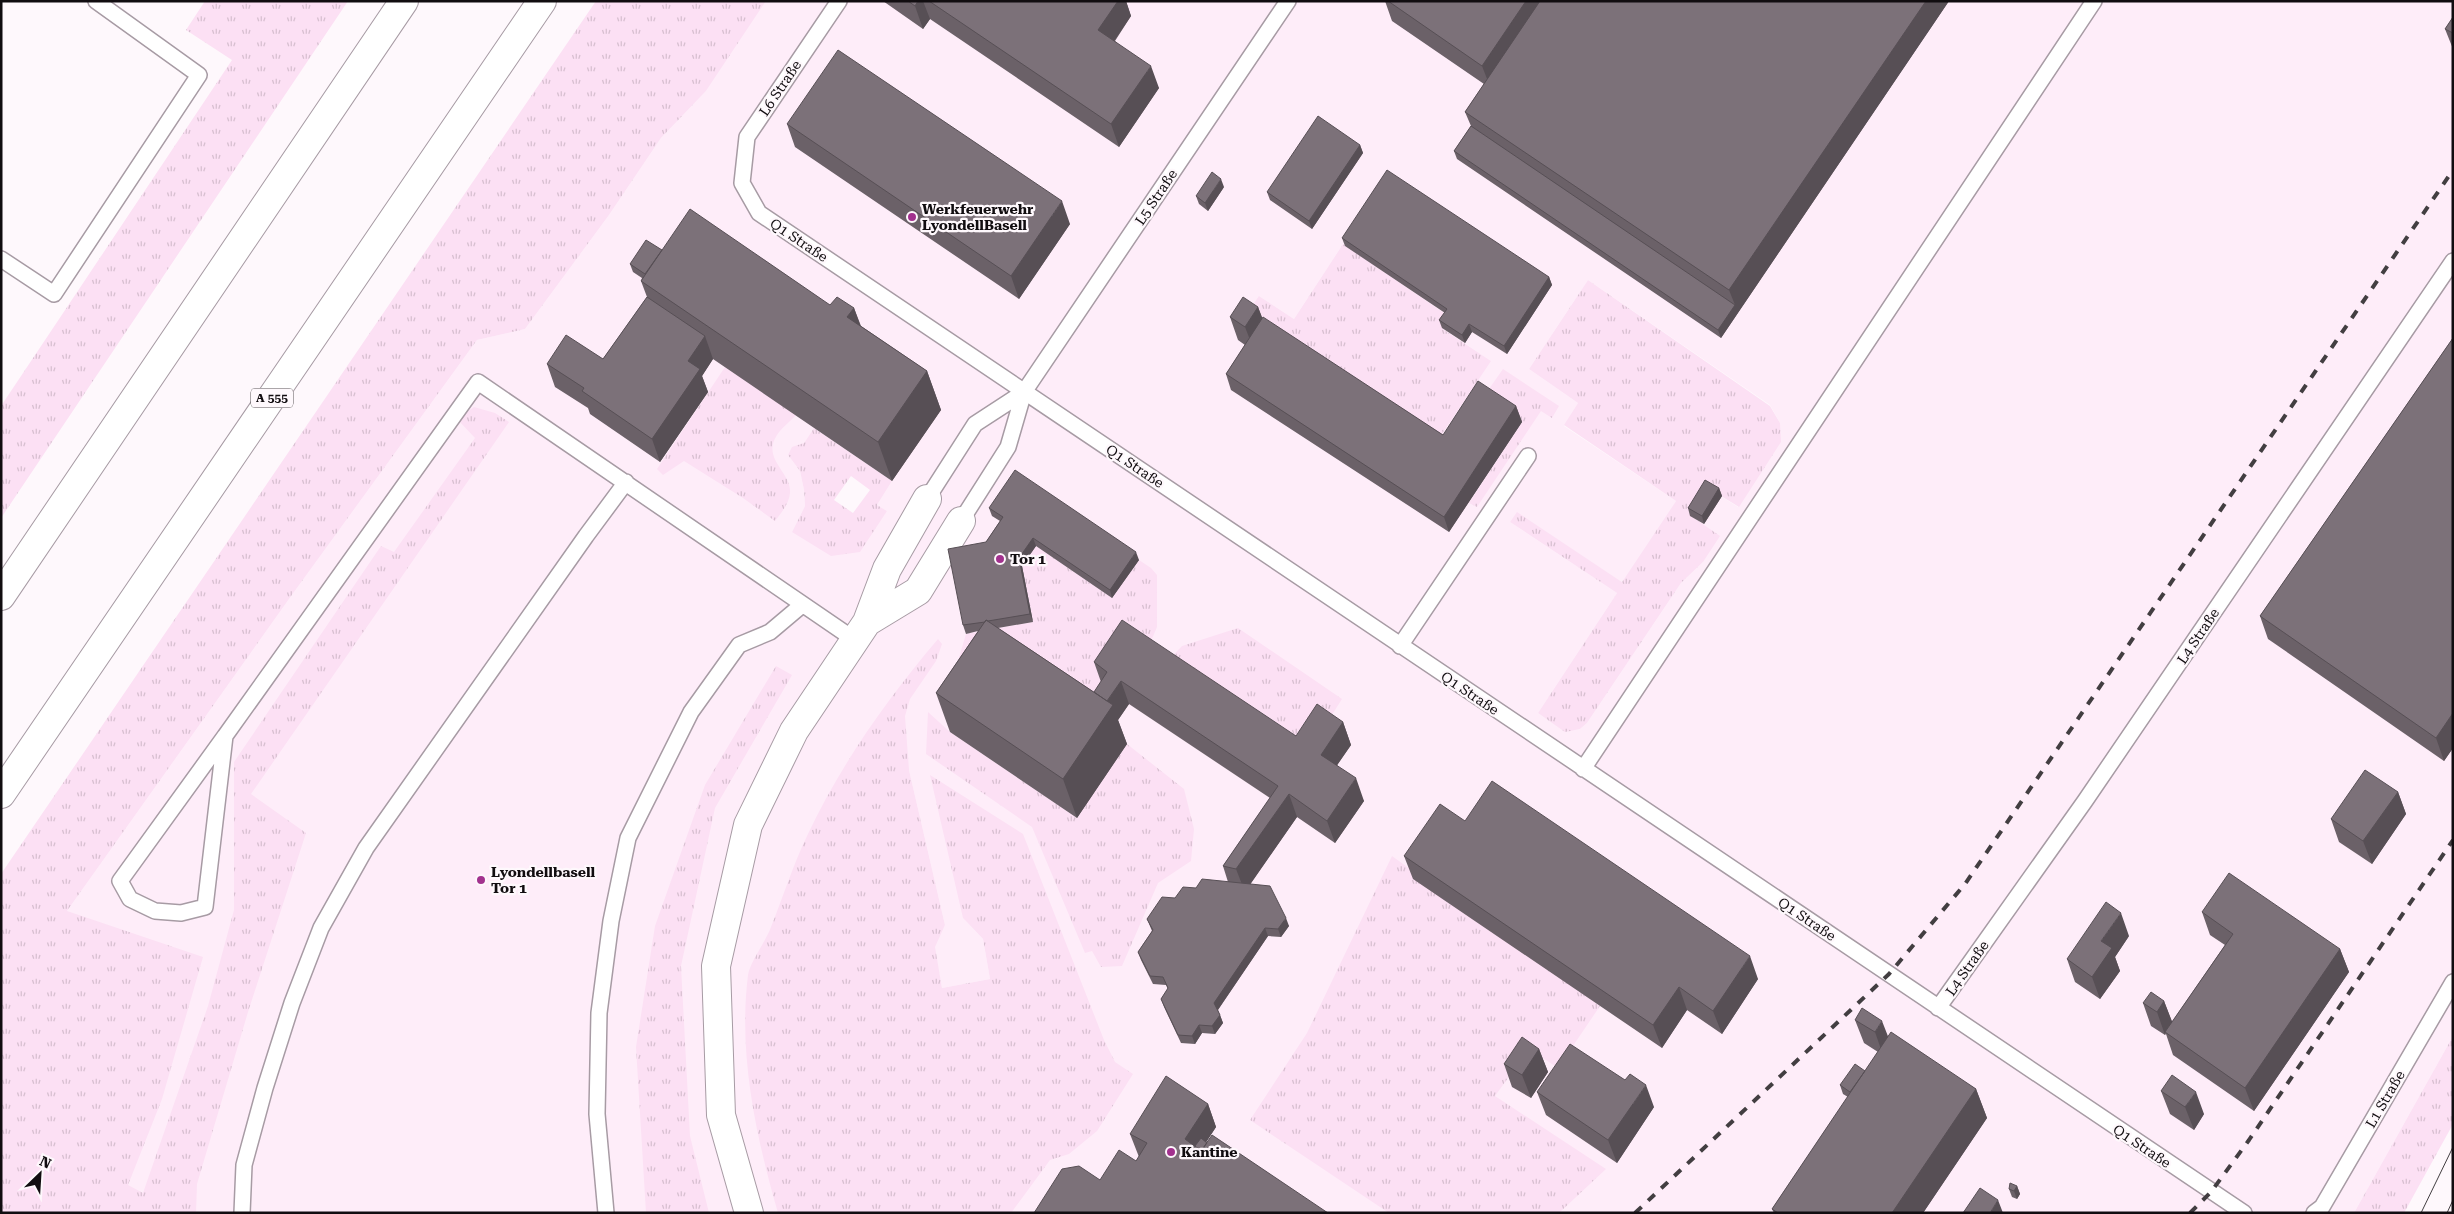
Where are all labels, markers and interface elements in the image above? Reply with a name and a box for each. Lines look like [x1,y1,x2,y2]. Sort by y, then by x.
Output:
street label: L6 Straße [756,57,805,119]
street label: L5 Straße [1132,166,1181,228]
place label: Werkfeuerwehr LyondellBasell [922,201,1034,233]
marker: Werkfeuerwehr LyondellBasell [906,211,918,223]
street label: Q1 Straße [767,215,831,265]
road number: A 555 [251,388,293,408]
street label: Q1 Straße [1103,441,1167,491]
place label: Tor 1 [1010,551,1046,567]
marker: Tor 1 [994,553,1006,565]
street label: L4 Straße [2174,605,2223,667]
street label: Q1 Straße [1438,668,1502,718]
place label: Lyondellbasell Tor 1 [491,864,595,896]
marker: Lyondellbasell Tor 1 [475,874,487,886]
street label: Q1 Straße [1775,894,1839,944]
street label: L4 Straße [1942,937,1992,999]
street label: L1 Straße [2362,1067,2408,1131]
street label: Q1 Straße [2110,1121,2174,1171]
place label: Kantine [1181,1144,1238,1160]
marker: Kantine [1165,1146,1177,1158]
north arrow [15,1149,65,1199]
text: N [37,1153,54,1172]

